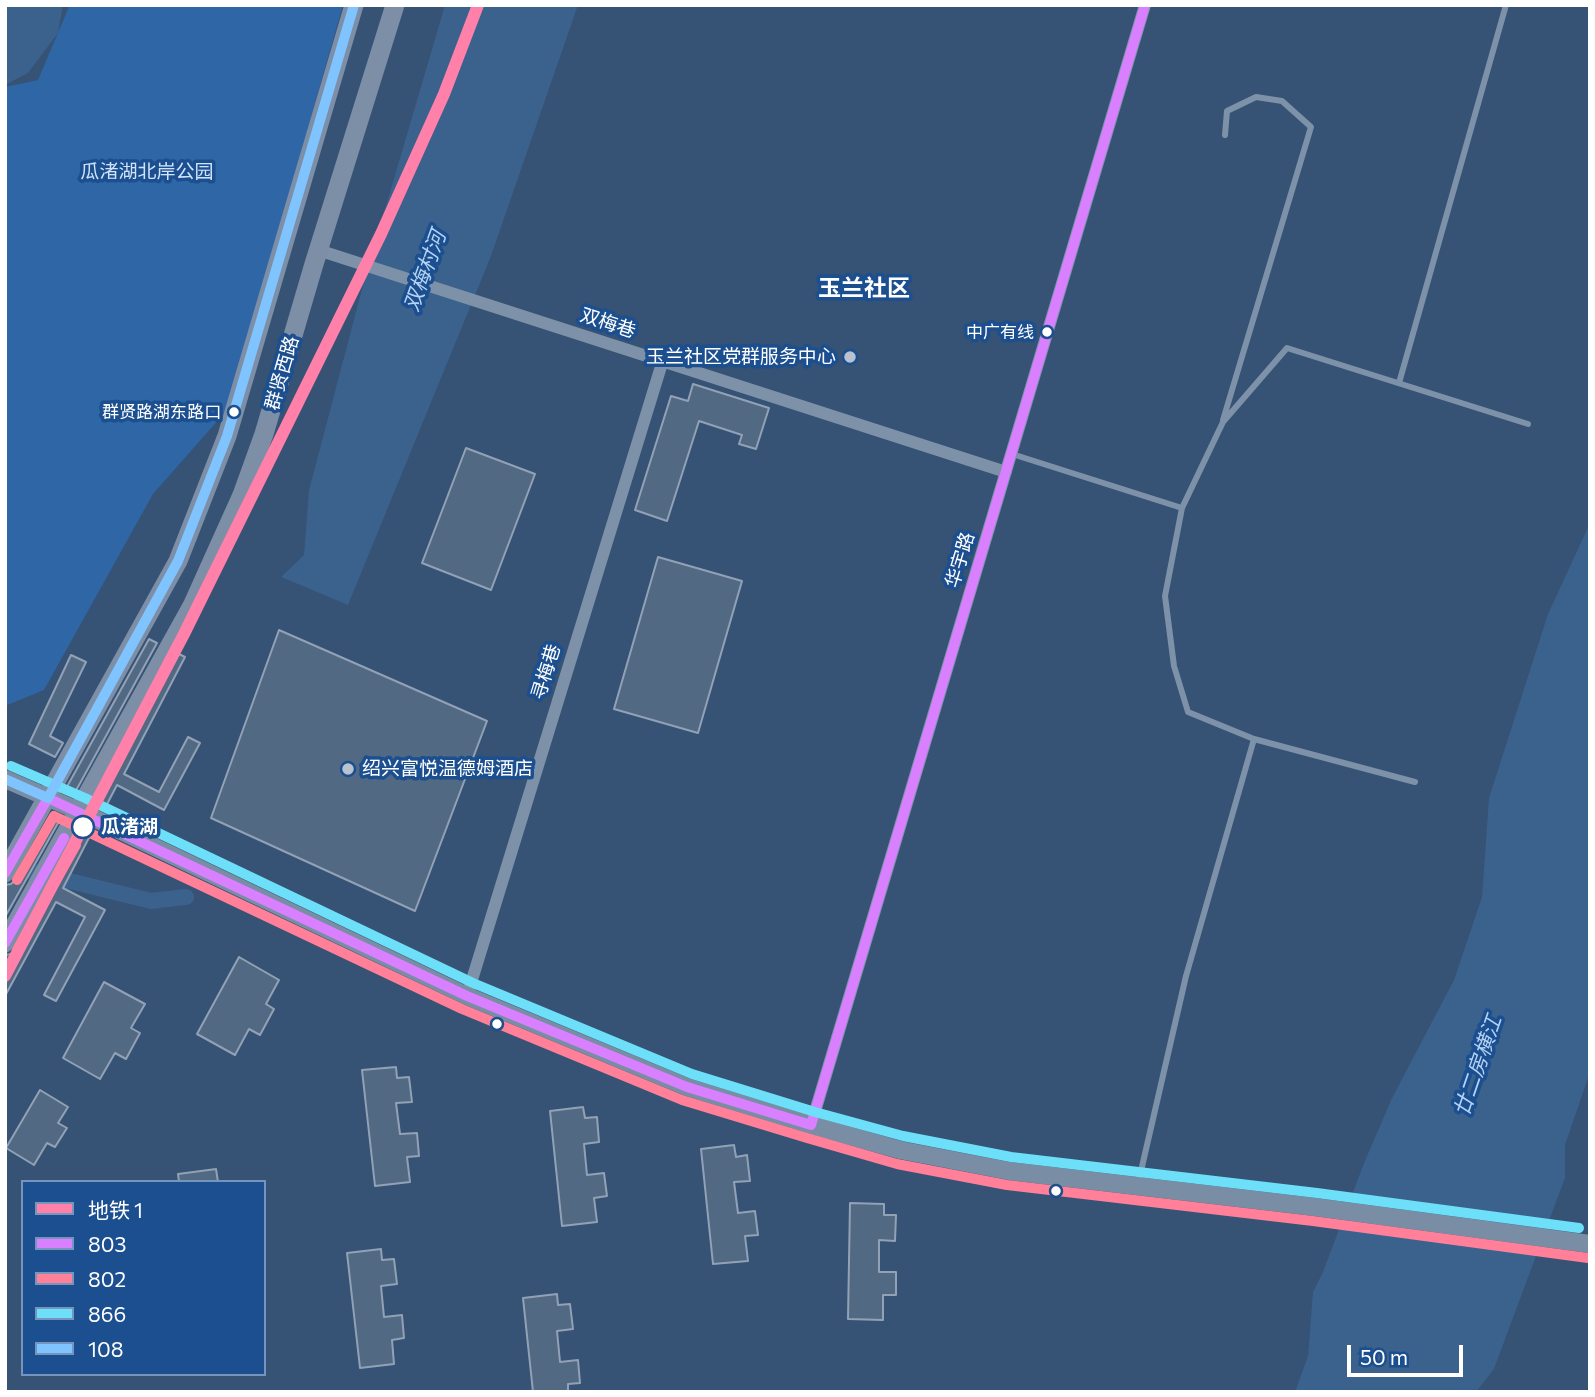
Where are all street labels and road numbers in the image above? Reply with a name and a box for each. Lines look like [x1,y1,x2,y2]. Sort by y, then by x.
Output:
street label: 双梅巷 [577,303,639,343]
street label: 群贤西路 [261,333,303,413]
street label: 华宇路 [941,529,979,591]
street label: 寻梅巷 [527,641,565,703]

